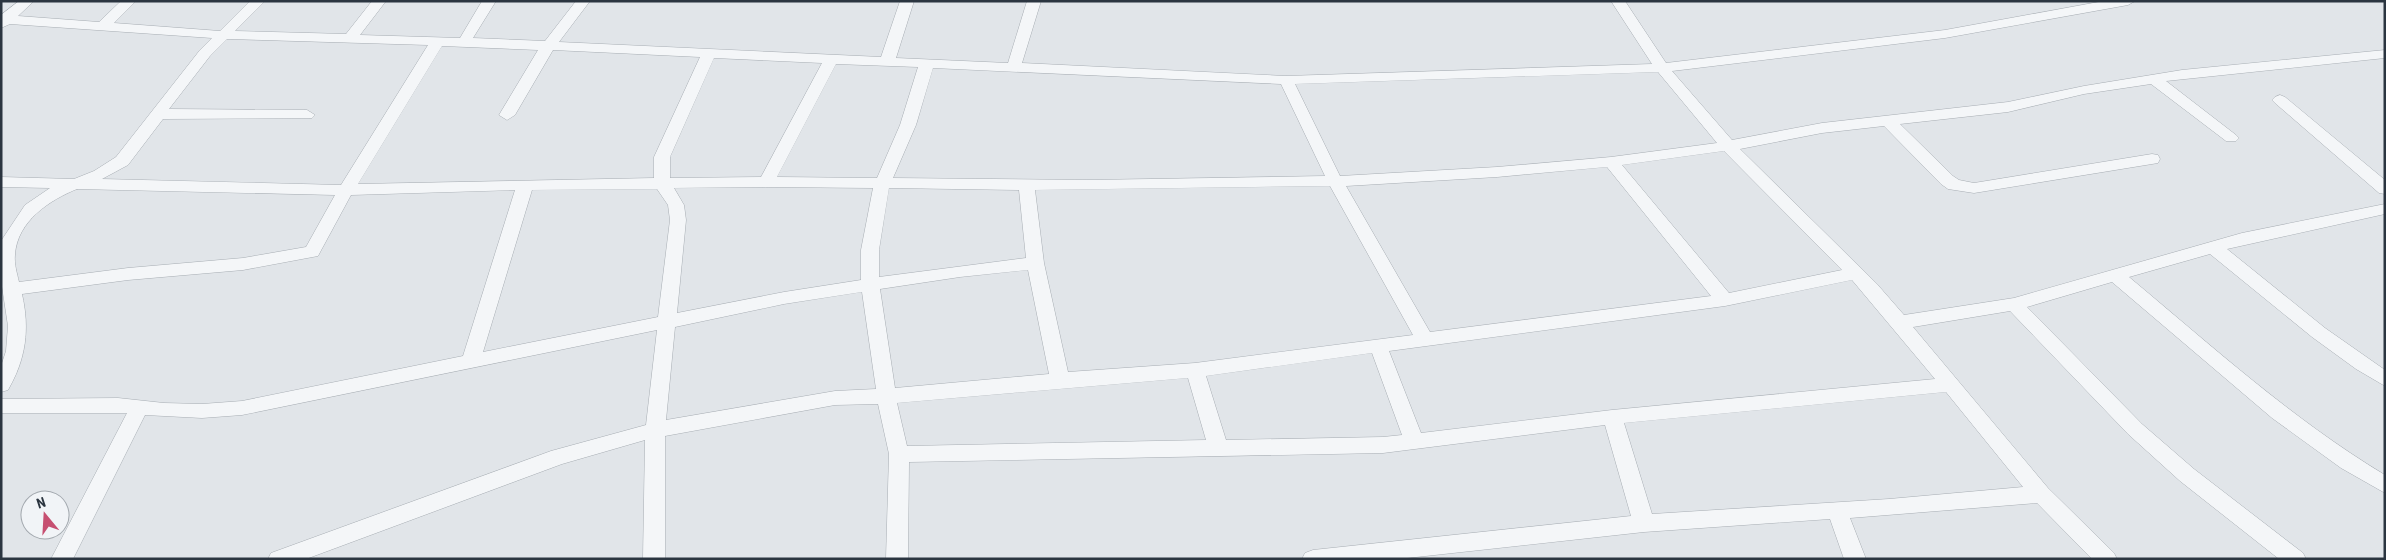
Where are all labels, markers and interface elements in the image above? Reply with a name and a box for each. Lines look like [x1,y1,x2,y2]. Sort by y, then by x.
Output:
north arrow [20,490,70,540]
text: N [34,494,48,512]

